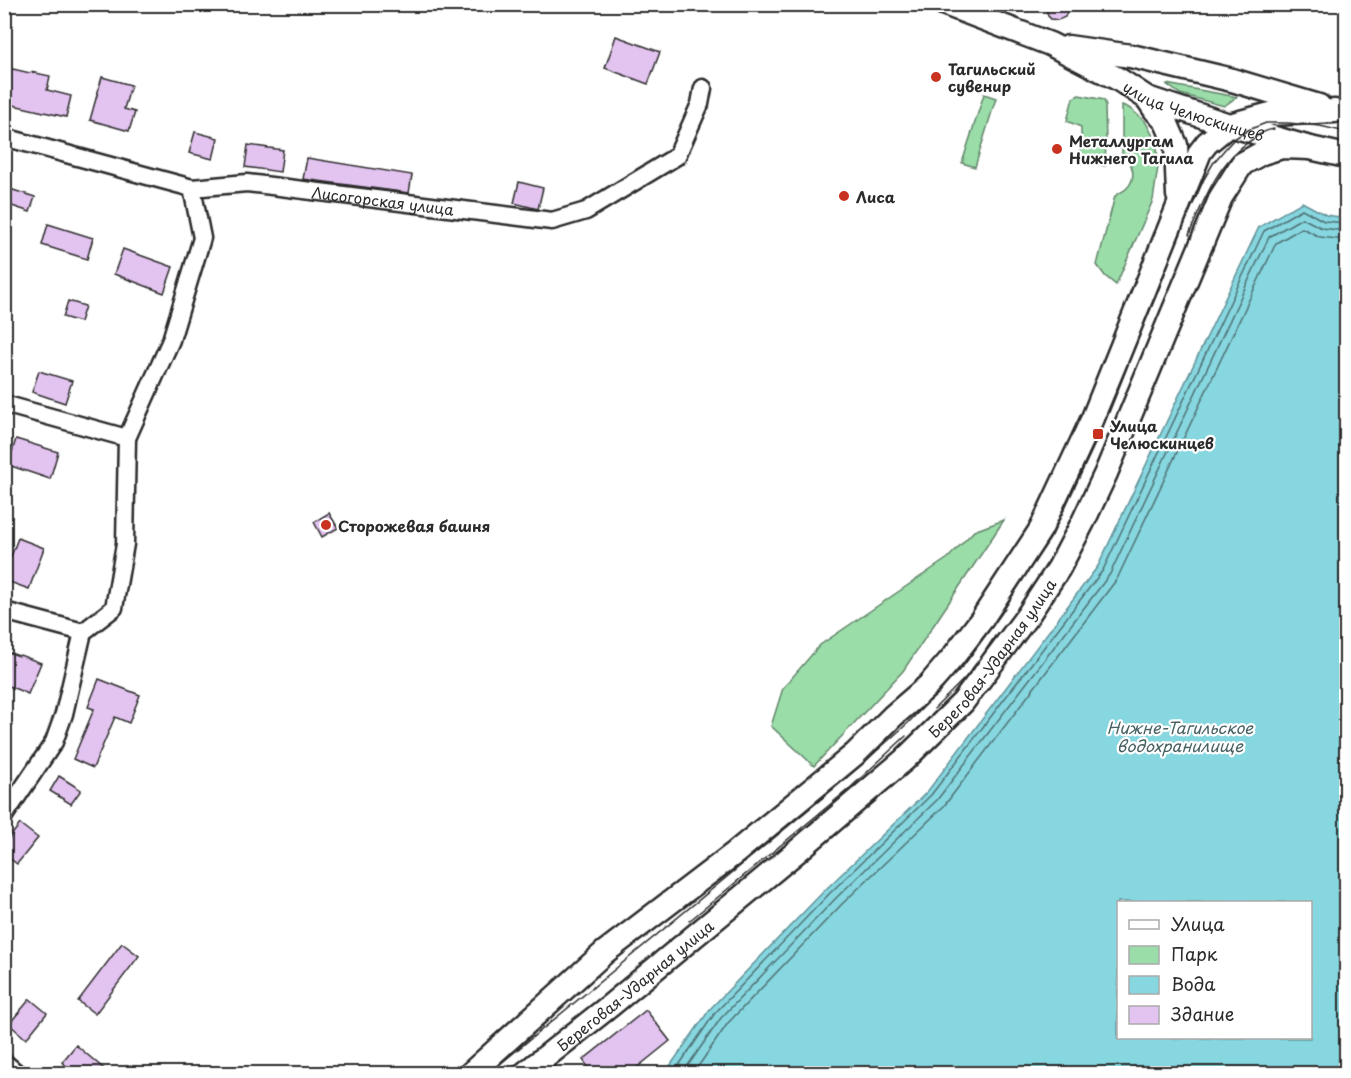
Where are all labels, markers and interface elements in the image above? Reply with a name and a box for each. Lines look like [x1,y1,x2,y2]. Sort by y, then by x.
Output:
place label: Тагильский сувенир [948,57,1036,97]
marker: Тагильский сувенир [929,70,943,84]
street label: улица Челюскинцев [1119,74,1268,146]
place label: Металлургам Нижнего Тагила [1069,129,1194,169]
marker: Металлургам Нижнего Тагила [1050,142,1064,156]
street label: Лисогорская улица [310,180,456,220]
place label: Лиса [856,185,896,208]
marker: Лиса [837,189,851,203]
place label: Улица Челюскинцев [1109,414,1214,454]
marker: Улица Челюскинцев [1091,427,1105,441]
place label: Сторожевая башня [338,514,490,537]
marker: Сторожевая башня [319,518,333,532]
street label: Береговая-Ударная улица [922,573,1061,742]
water label: Нижне-Тагильское водохранилище [1107,715,1254,757]
legend [1117,901,1312,1039]
text: Улица [1171,910,1225,937]
street label: Береговая-Ударная улица [551,914,718,1056]
text: Парк [1171,940,1218,967]
text: Вода [1171,970,1216,997]
text: Здание [1171,1000,1234,1027]

